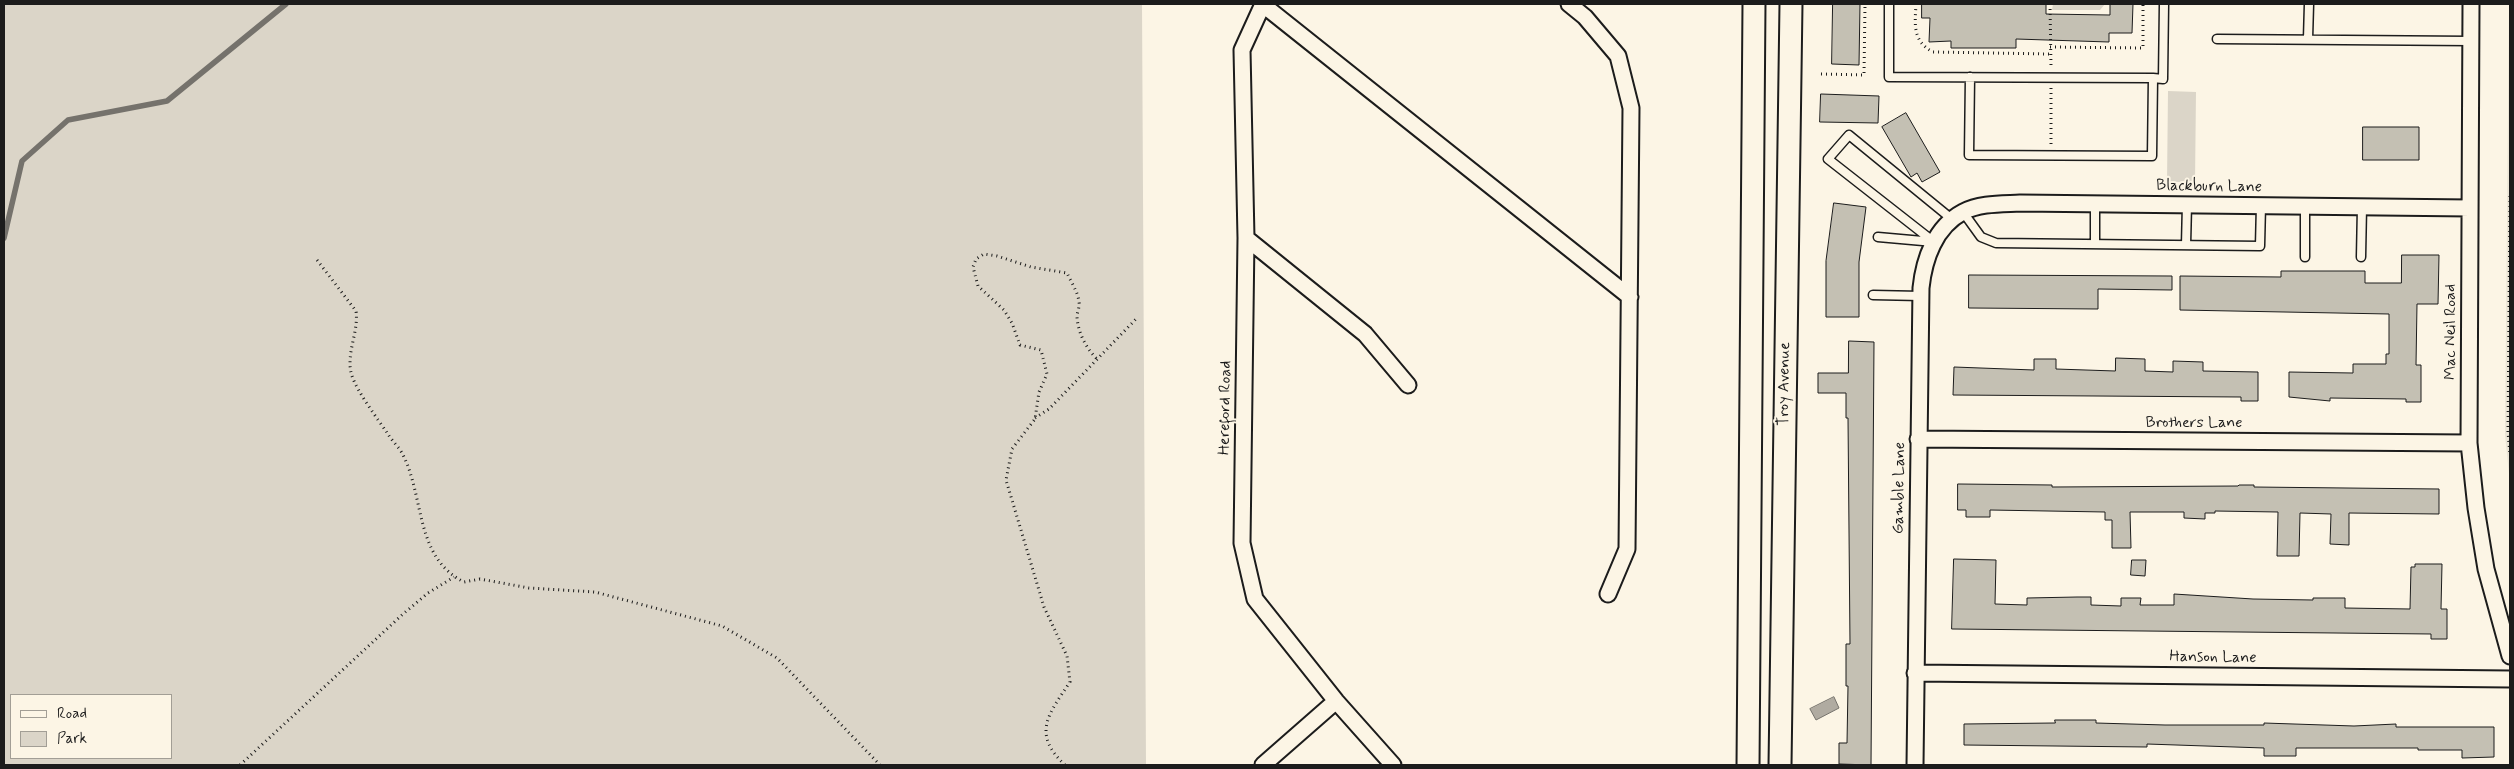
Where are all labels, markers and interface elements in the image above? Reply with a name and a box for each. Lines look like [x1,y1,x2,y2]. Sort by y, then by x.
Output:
street label: Blackburn Lane [2156,176,2262,198]
street label: Mac Neil Road [2442,284,2462,380]
street label: Troy Avenue [1775,342,1795,426]
street label: Hereford Road [1216,361,1236,455]
street label: Brothers Lane [2146,414,2242,434]
street label: Gamble Lane [1890,442,1910,534]
street label: Hanson Lane [2169,648,2257,668]
legend [10,694,172,759]
text: Road [57,704,87,724]
text: Park [57,729,87,749]

